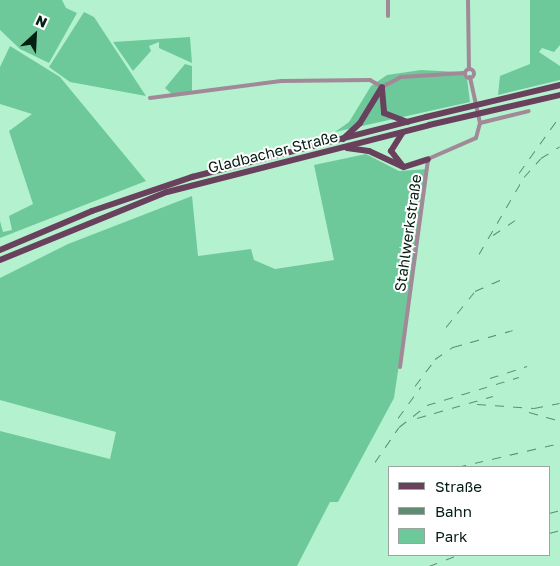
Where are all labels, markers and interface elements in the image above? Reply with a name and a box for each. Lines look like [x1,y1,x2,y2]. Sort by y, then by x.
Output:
north arrow [10,10,60,60]
text: N [33,11,50,31]
street label: Gladbacher Straße [206,127,340,177]
street label: Stahlwerkstraße [391,173,425,293]
legend [388,466,550,556]
text: Straße [435,477,482,495]
text: Bahn [435,502,472,520]
text: Park [435,527,467,545]

